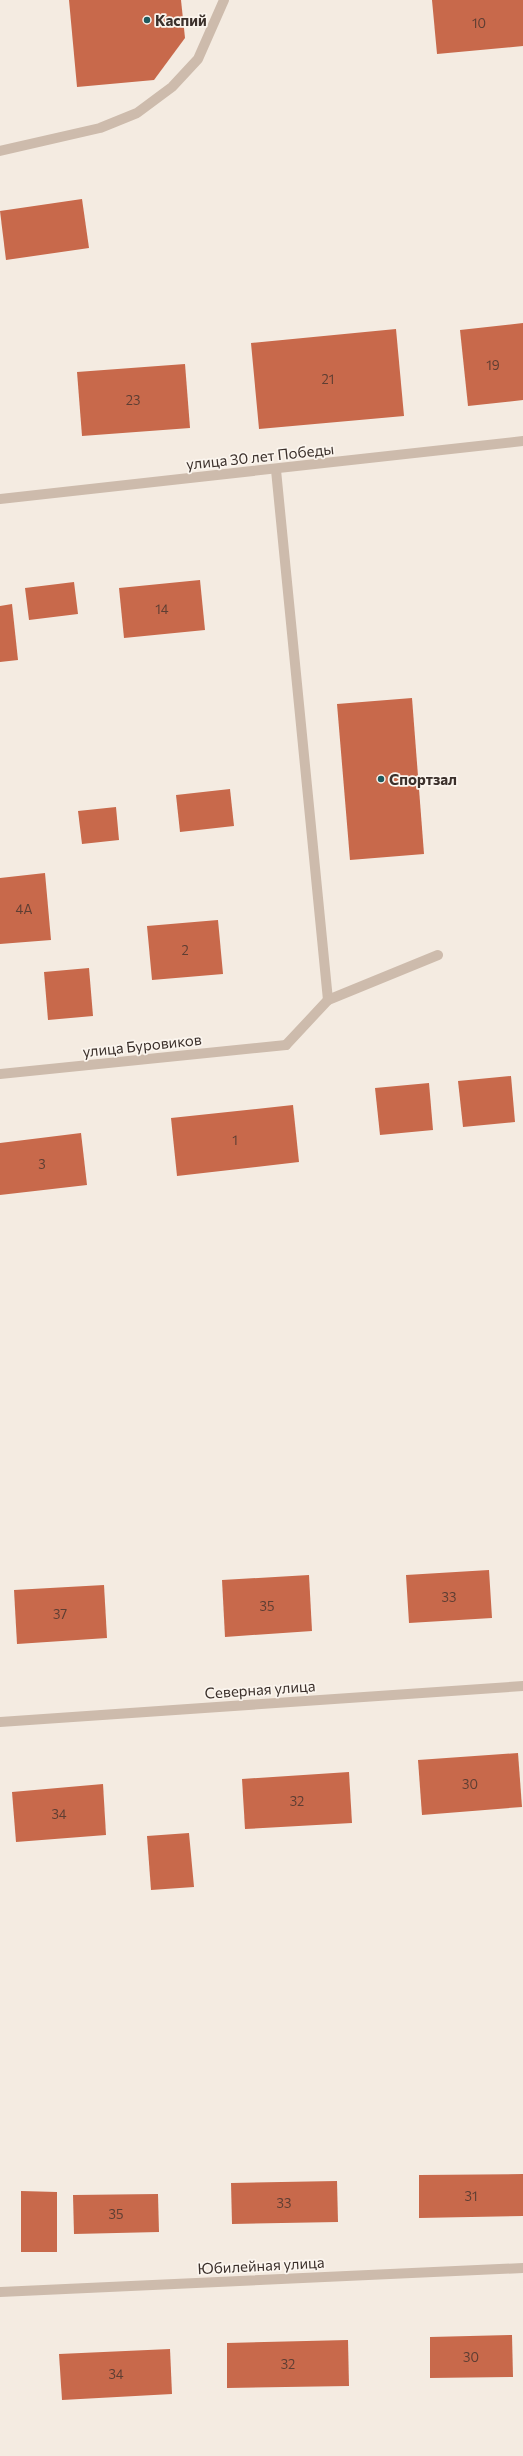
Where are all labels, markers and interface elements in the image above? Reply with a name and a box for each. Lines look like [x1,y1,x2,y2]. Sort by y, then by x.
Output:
place label: Каспий [155,11,207,29]
marker: Каспий [142,15,152,25]
house number: 10 [472,15,486,31]
house number: 19 [486,357,500,373]
house number: 21 [322,371,334,387]
house number: 23 [126,392,140,408]
street label: улица 30 лет Победы [185,439,335,473]
house number: 14 [155,601,169,617]
place label: Спортзал [389,770,457,788]
marker: Спортзал [376,774,386,784]
house number: 4А [16,901,32,917]
house number: 2 [181,942,189,958]
street label: улица Буровиков [82,1030,202,1060]
house number: 1 [232,1132,238,1148]
house number: 3 [38,1156,46,1172]
house number: 33 [442,1589,456,1605]
house number: 35 [260,1598,274,1614]
house number: 37 [53,1606,67,1622]
street label: Северная улица [204,1676,316,1702]
house number: 30 [462,1776,478,1792]
house number: 32 [290,1793,304,1809]
house number: 34 [51,1806,67,1822]
house number: 31 [465,2188,477,2204]
house number: 33 [277,2195,291,2211]
house number: 35 [109,2206,123,2222]
street label: Юбилейная улица [197,2253,325,2277]
house number: 30 [463,2349,479,2365]
house number: 32 [281,2356,295,2372]
house number: 34 [108,2366,124,2382]

